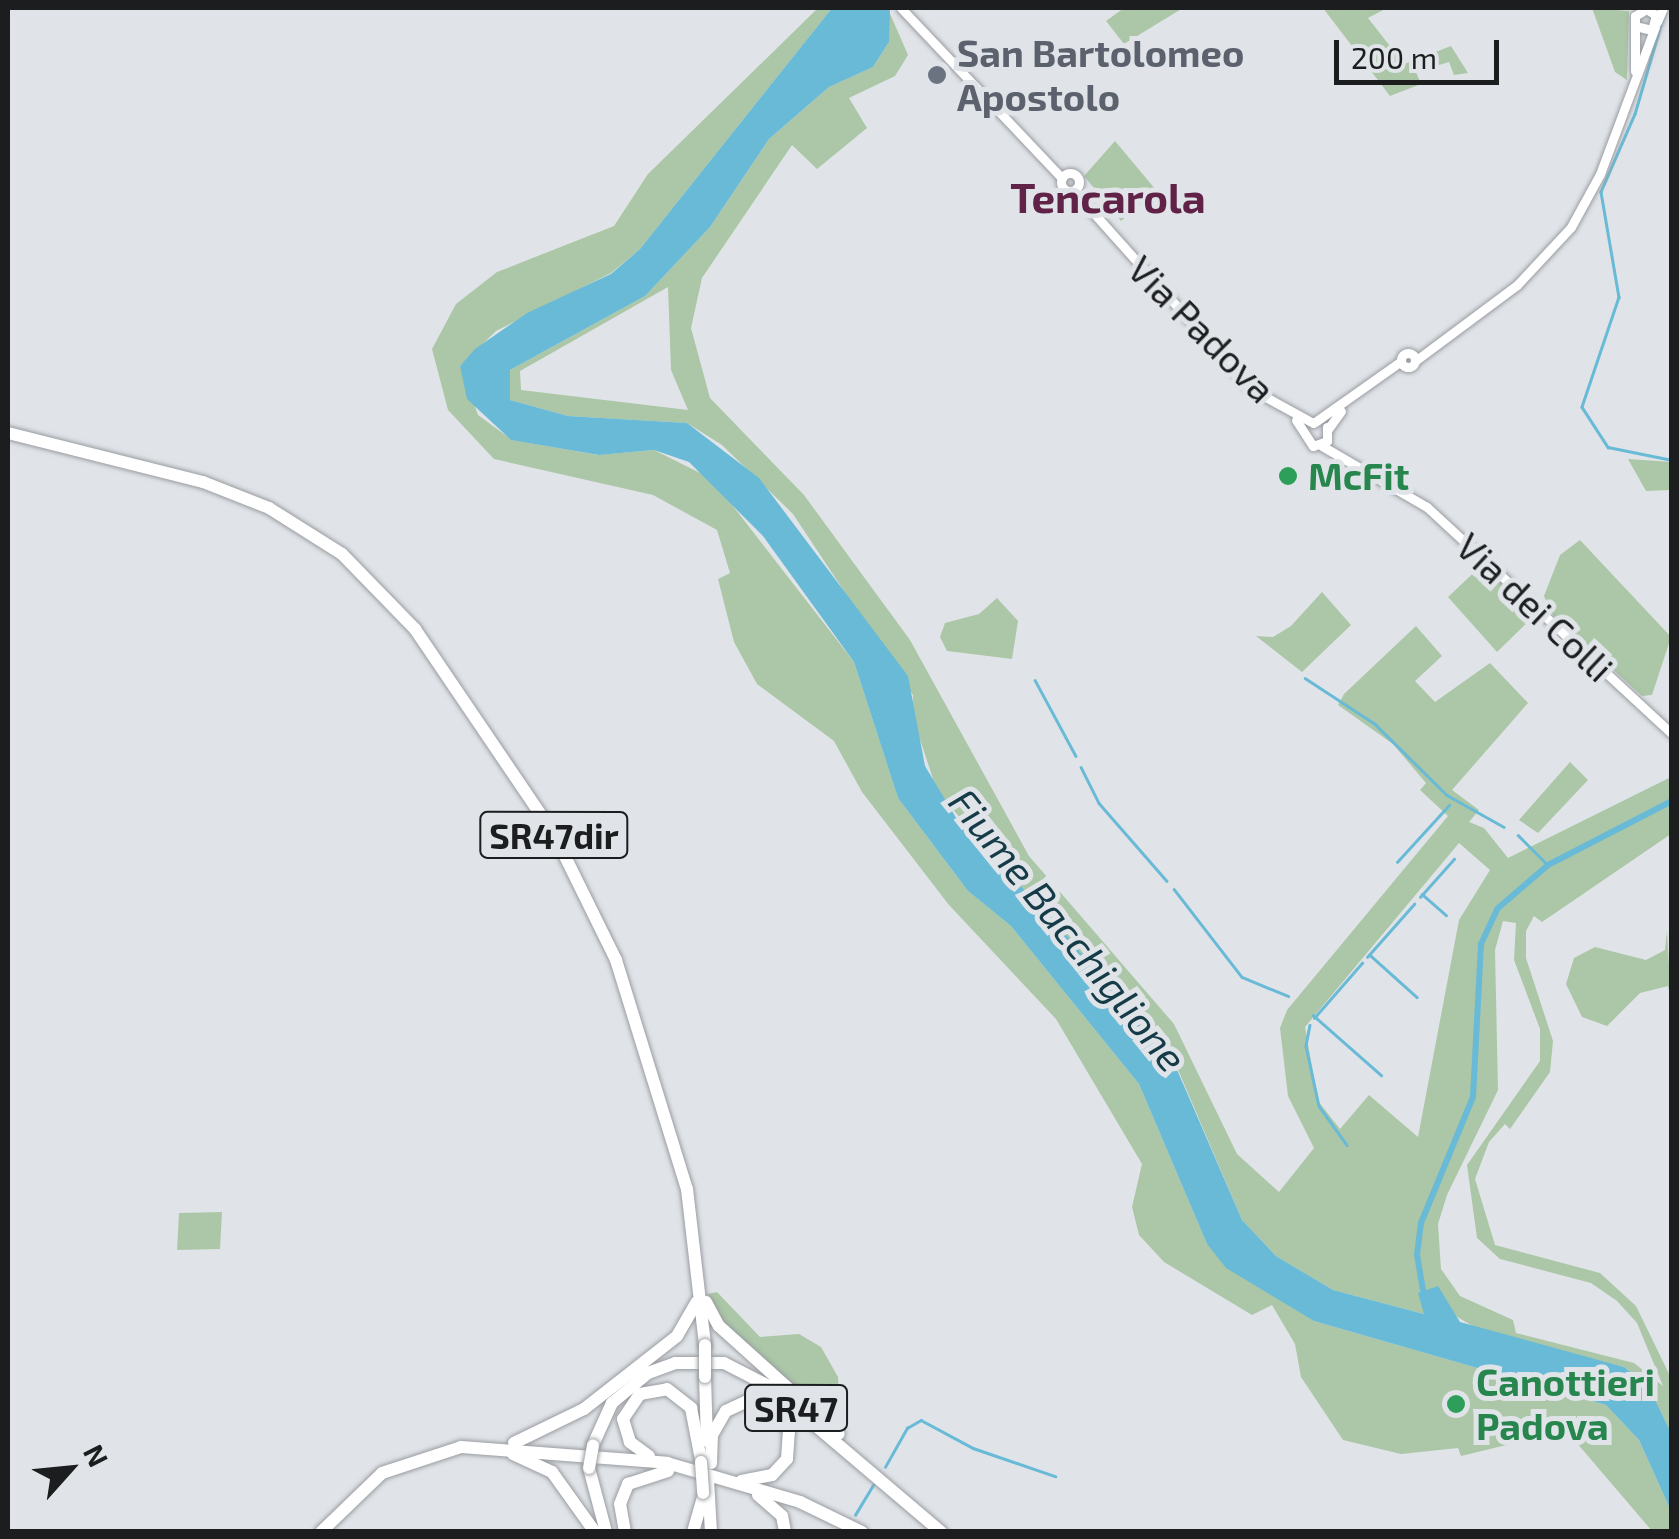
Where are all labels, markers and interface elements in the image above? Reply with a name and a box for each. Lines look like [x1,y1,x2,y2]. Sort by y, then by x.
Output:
scale bar [1339,20,1504,82]
place label: San Bartolomeo Apostolo [957,30,1244,120]
text: 200 m [1351,39,1437,75]
marker: San Bartolomeo Apostolo [926,64,948,86]
district label: Tencarola [1010,171,1206,221]
street label: Via Padova [1119,246,1285,412]
place label: McFit [1308,453,1409,499]
marker: McFit [1277,465,1299,487]
street label: Via dei Colli [1447,523,1623,691]
water label: Fiume Bacchiglione [940,778,1198,1080]
road number: SR47dir [479,805,629,865]
place label: Canottieri Padova [1476,1359,1655,1448]
road number: SR47 [744,1378,848,1438]
marker: Canottieri Padova [1445,1393,1467,1415]
north arrow [20,1419,120,1519]
text: N [77,1439,116,1472]

